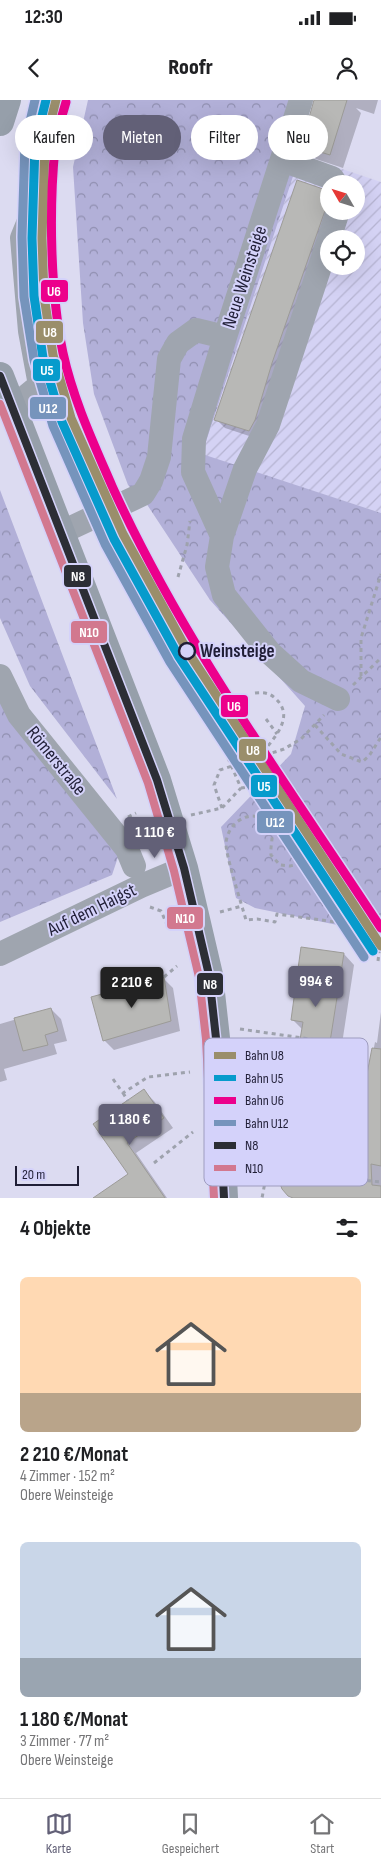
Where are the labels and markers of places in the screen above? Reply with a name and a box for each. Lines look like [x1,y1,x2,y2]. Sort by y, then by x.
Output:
place label: Weinsteige [200,640,275,663]
marker: Weinsteige [178,642,196,660]
pin: 1 110 € [109,816,201,859]
pin: 2 210 € [86,966,178,1009]
pin: 994 € [281,966,351,1008]
pin: 1 180 € [84,1104,176,1146]

